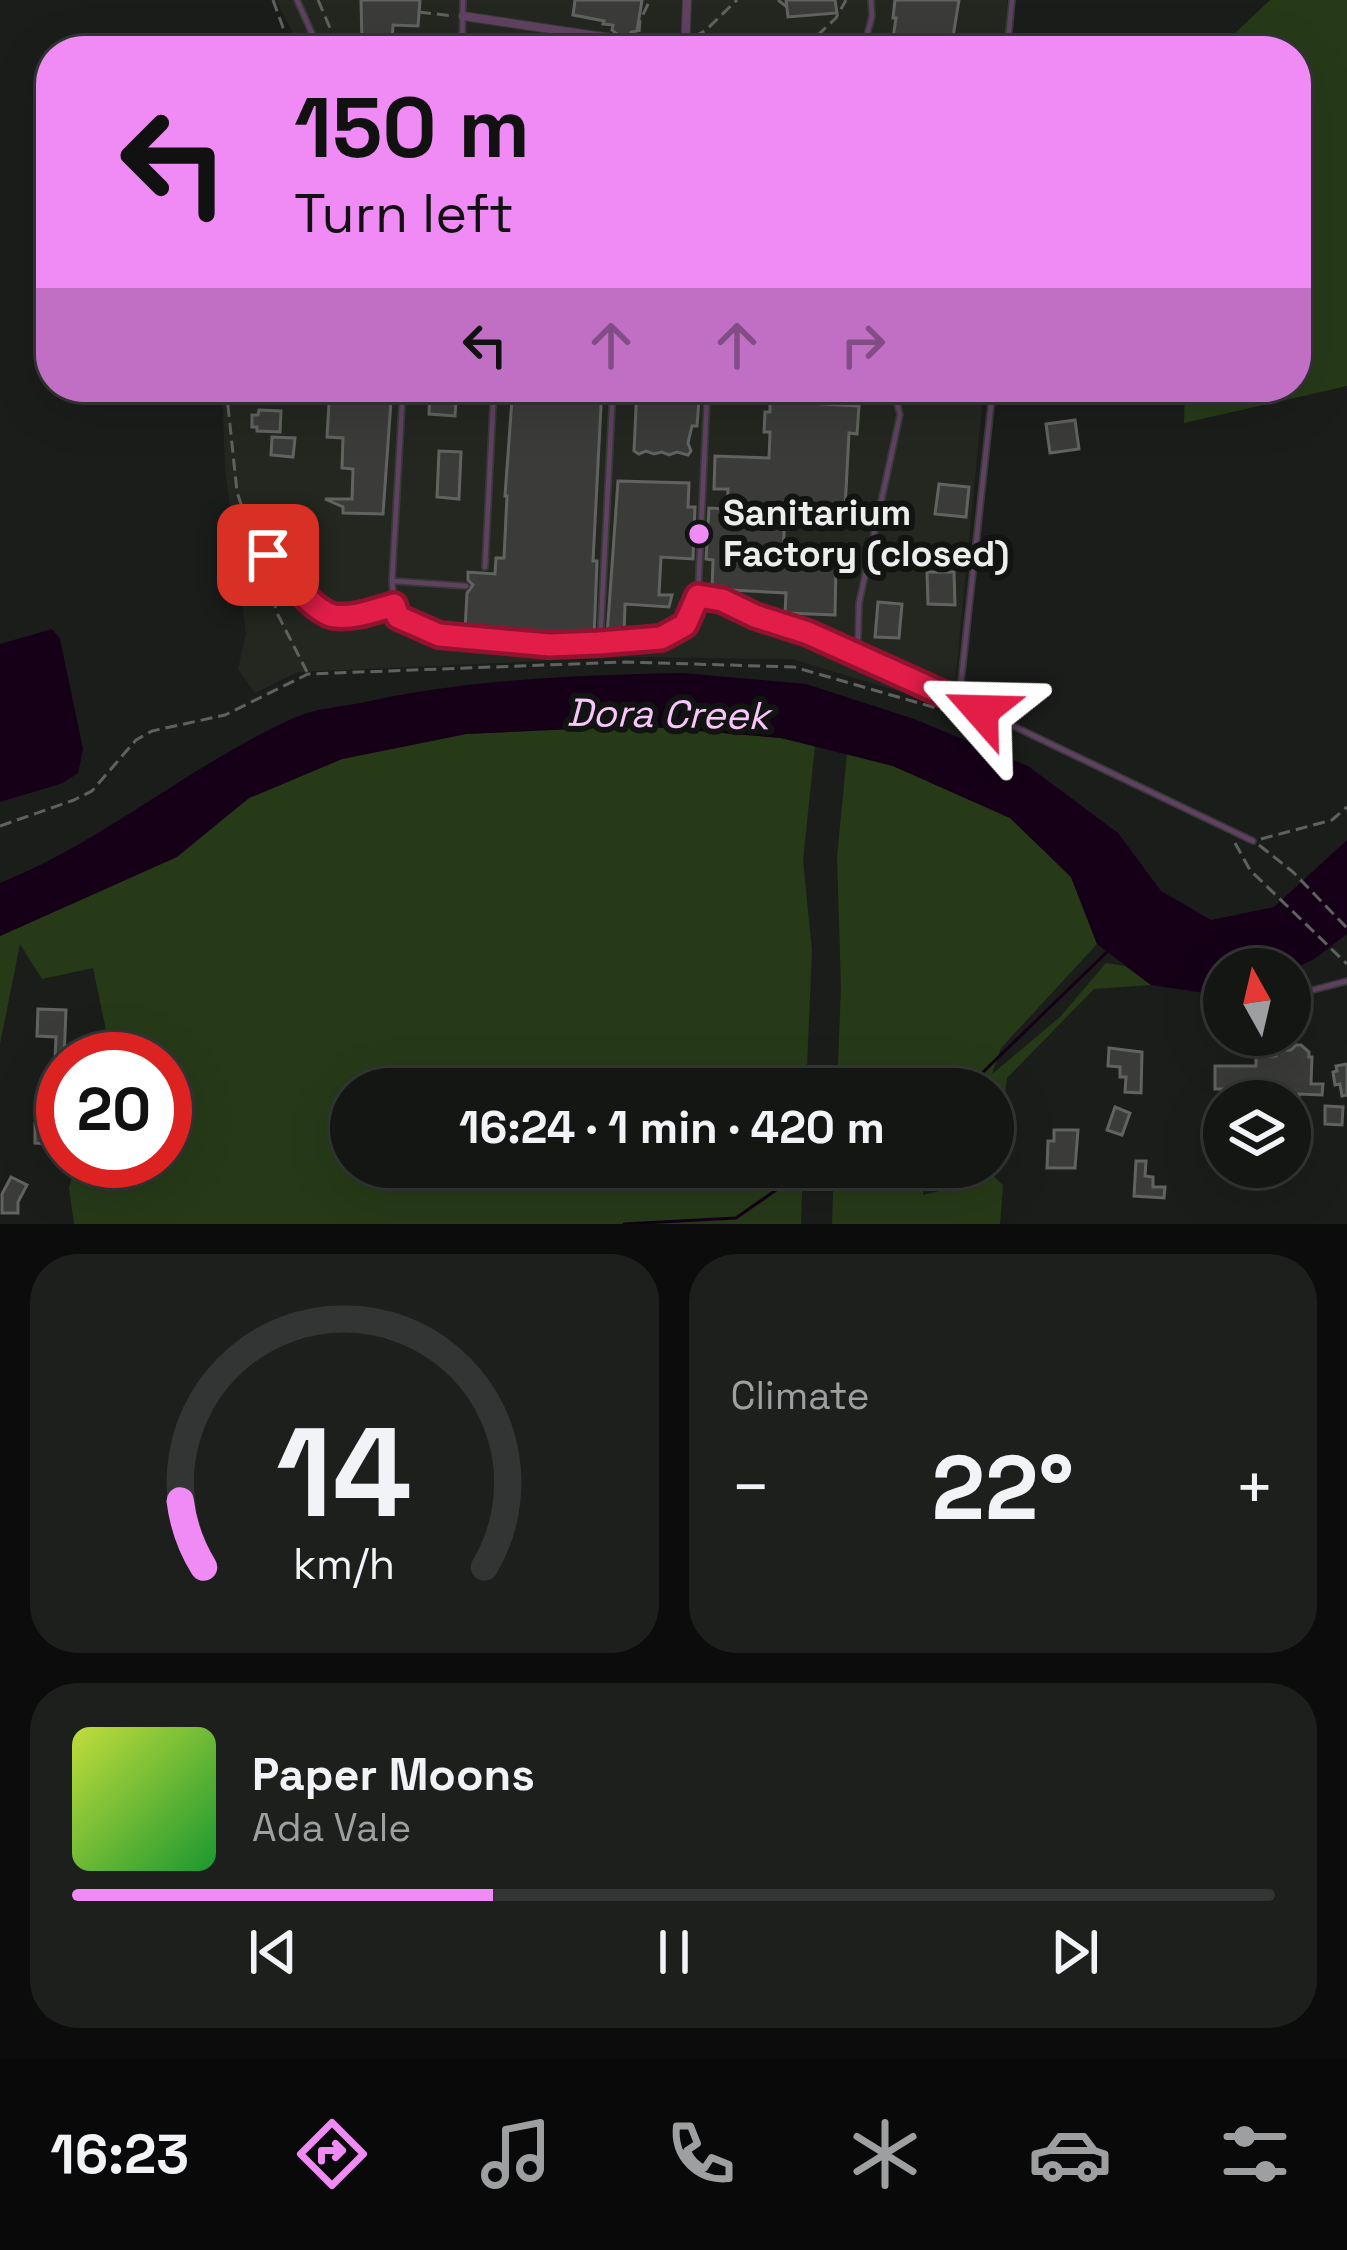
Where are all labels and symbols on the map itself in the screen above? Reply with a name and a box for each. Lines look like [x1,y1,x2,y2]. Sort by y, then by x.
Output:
place label: Sanitarium Factory (closed) [723,490,1009,577]
pin [217,504,319,606]
marker: Sanitarium Factory (closed) [686,521,712,547]
position arrow [918,648,1044,774]
water label: Dora Creek [566,688,774,740]
north arrow [1203,948,1311,1056]
speed limit sign: 20 [36,1032,192,1188]

